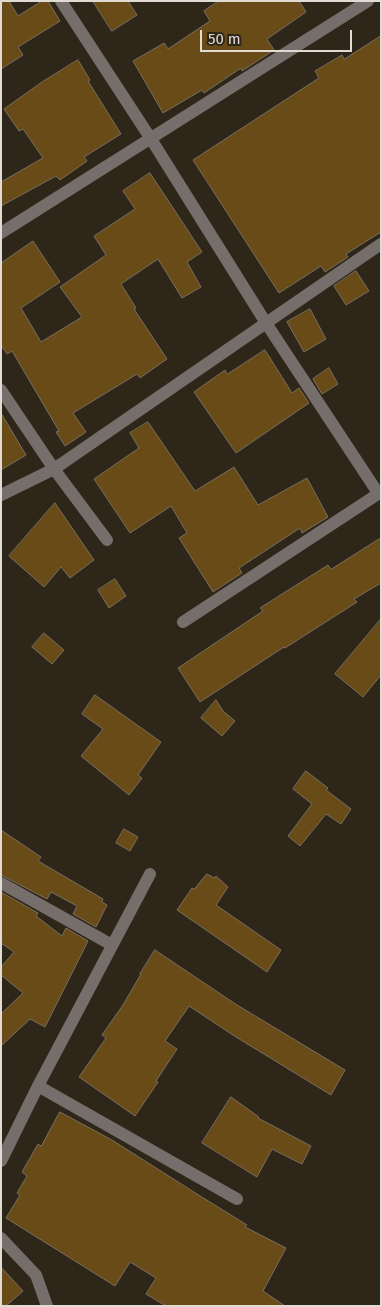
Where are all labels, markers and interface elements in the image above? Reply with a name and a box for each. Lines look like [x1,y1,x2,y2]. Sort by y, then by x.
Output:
scale bar [202,20,354,52]
text: 50 m [208,30,241,48]

